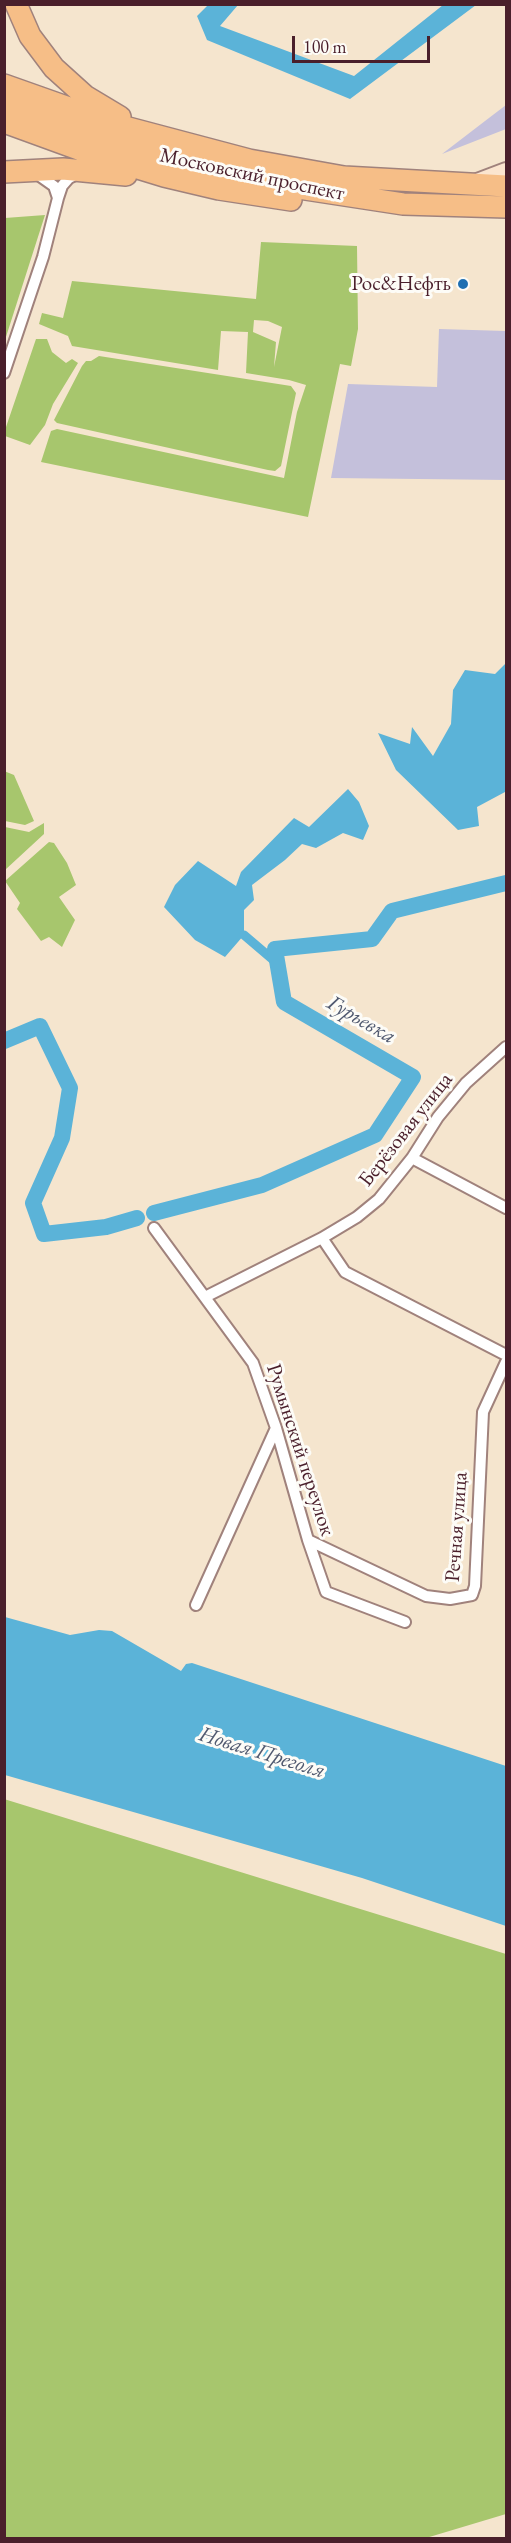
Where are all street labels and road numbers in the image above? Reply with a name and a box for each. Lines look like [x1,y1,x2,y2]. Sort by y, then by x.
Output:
street label: Московский проспект [157,143,347,207]
street label: Берёзовая улица [354,1068,458,1192]
street label: Румынский переулок [260,1361,340,1539]
street label: Речная улица [441,1471,473,1583]

